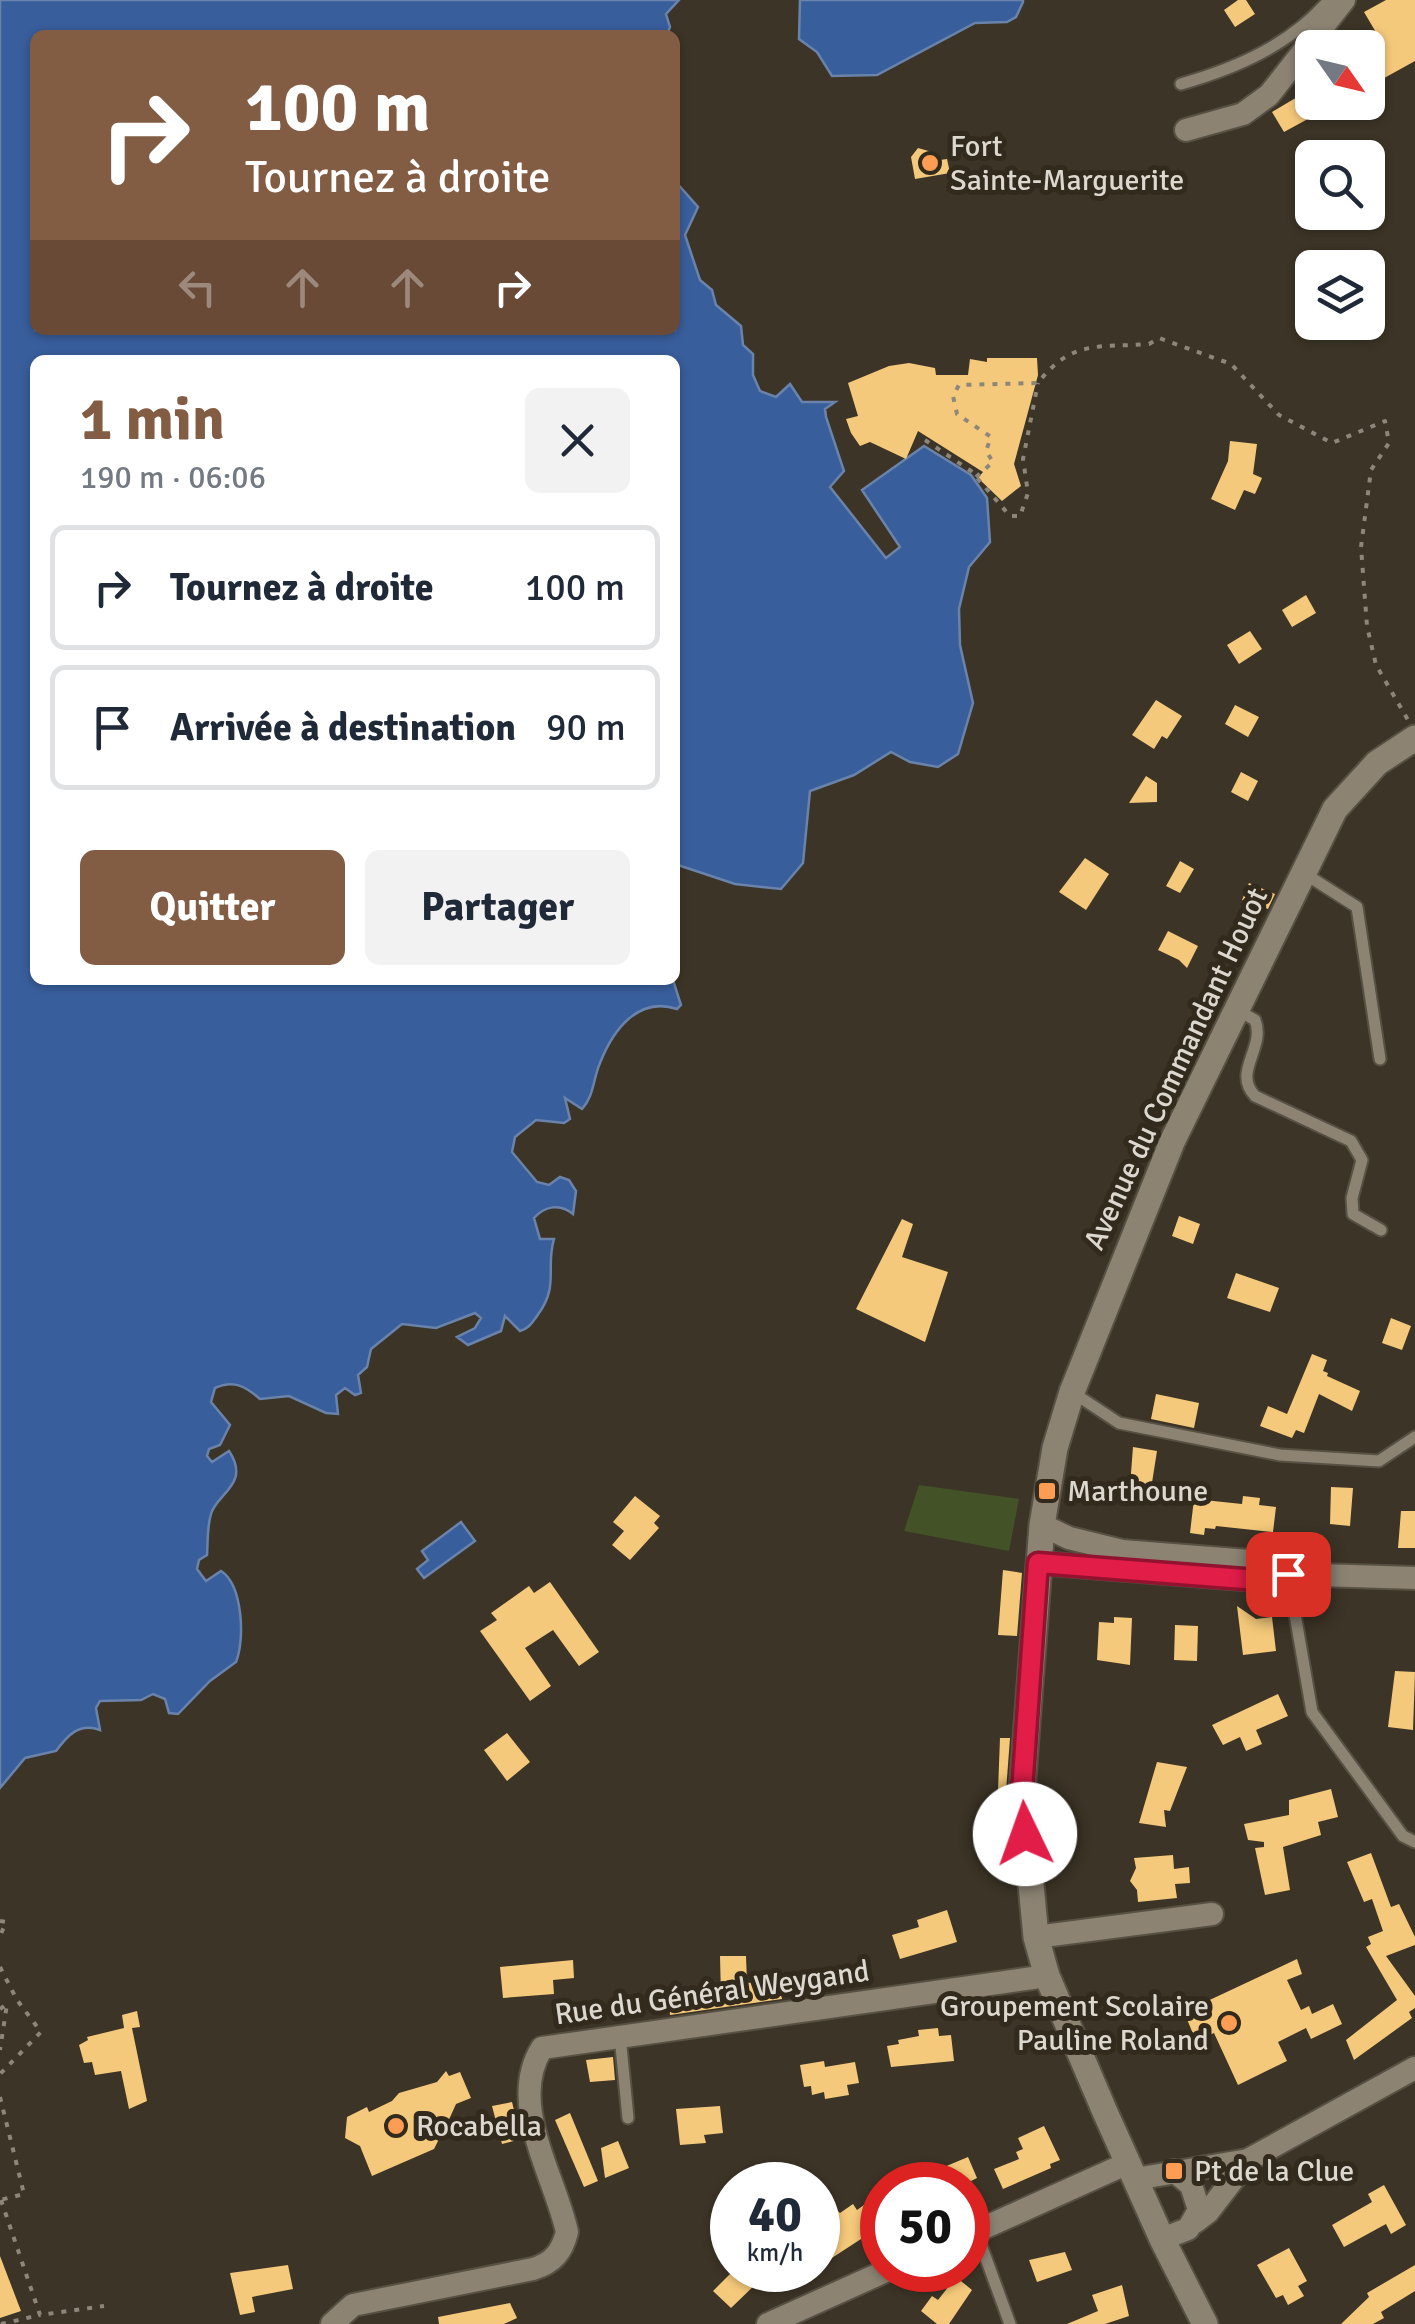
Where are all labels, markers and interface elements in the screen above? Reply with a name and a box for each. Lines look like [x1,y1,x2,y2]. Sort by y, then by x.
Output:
north arrow [1295,30,1385,120]
map controls [1295,30,1385,340]
text: 100 m [245,64,430,150]
icon: right [80,70,210,200]
place label: Fort Sainte-Marguerite [950,128,1184,199]
button: search [1295,140,1385,230]
text: Tournez à droite [245,150,551,205]
marker: Fort Sainte-Marguerite [919,152,941,174]
button: layers [1295,250,1385,340]
icon: left [170,260,225,315]
icon: ahead [275,260,330,315]
icon: ahead [380,260,435,315]
icon: right [485,260,540,315]
text: 1 min [80,383,225,457]
button: close [525,388,630,493]
text: 190 m · 06:06 [80,458,266,497]
icon: right [85,560,140,615]
text: Tournez à droite [170,564,434,611]
text: 100 m [525,564,625,611]
icon: arrive [85,700,140,755]
text: Arrivée à destination [170,704,516,751]
text: 90 m [546,704,626,751]
button: Quitter [80,850,345,965]
button: Partager [365,850,630,965]
street label: Avenue du Commandant Houot [1076,882,1276,1256]
place label: Marthoune [1067,1473,1208,1510]
marker: Marthoune [1036,1480,1058,1502]
pin [1246,1532,1331,1617]
icon: arrive [1261,1547,1316,1602]
position arrow [973,1782,1077,1886]
street label: Rue du Général Weygand [552,1953,872,2033]
place label: Groupement Scolaire Pauline Roland [940,1988,1209,2059]
marker: Groupement Scolaire Pauline Roland [1218,2012,1240,2034]
place label: Rocabella [416,2108,542,2145]
marker: Rocabella [385,2115,407,2137]
place label: Pt de la Clue [1194,2153,1354,2190]
marker: Pt de la Clue [1163,2160,1185,2182]
speed limit sign: 50 [860,2162,990,2292]
text: 40 [748,2184,802,2246]
text: km/h [747,2237,803,2268]

